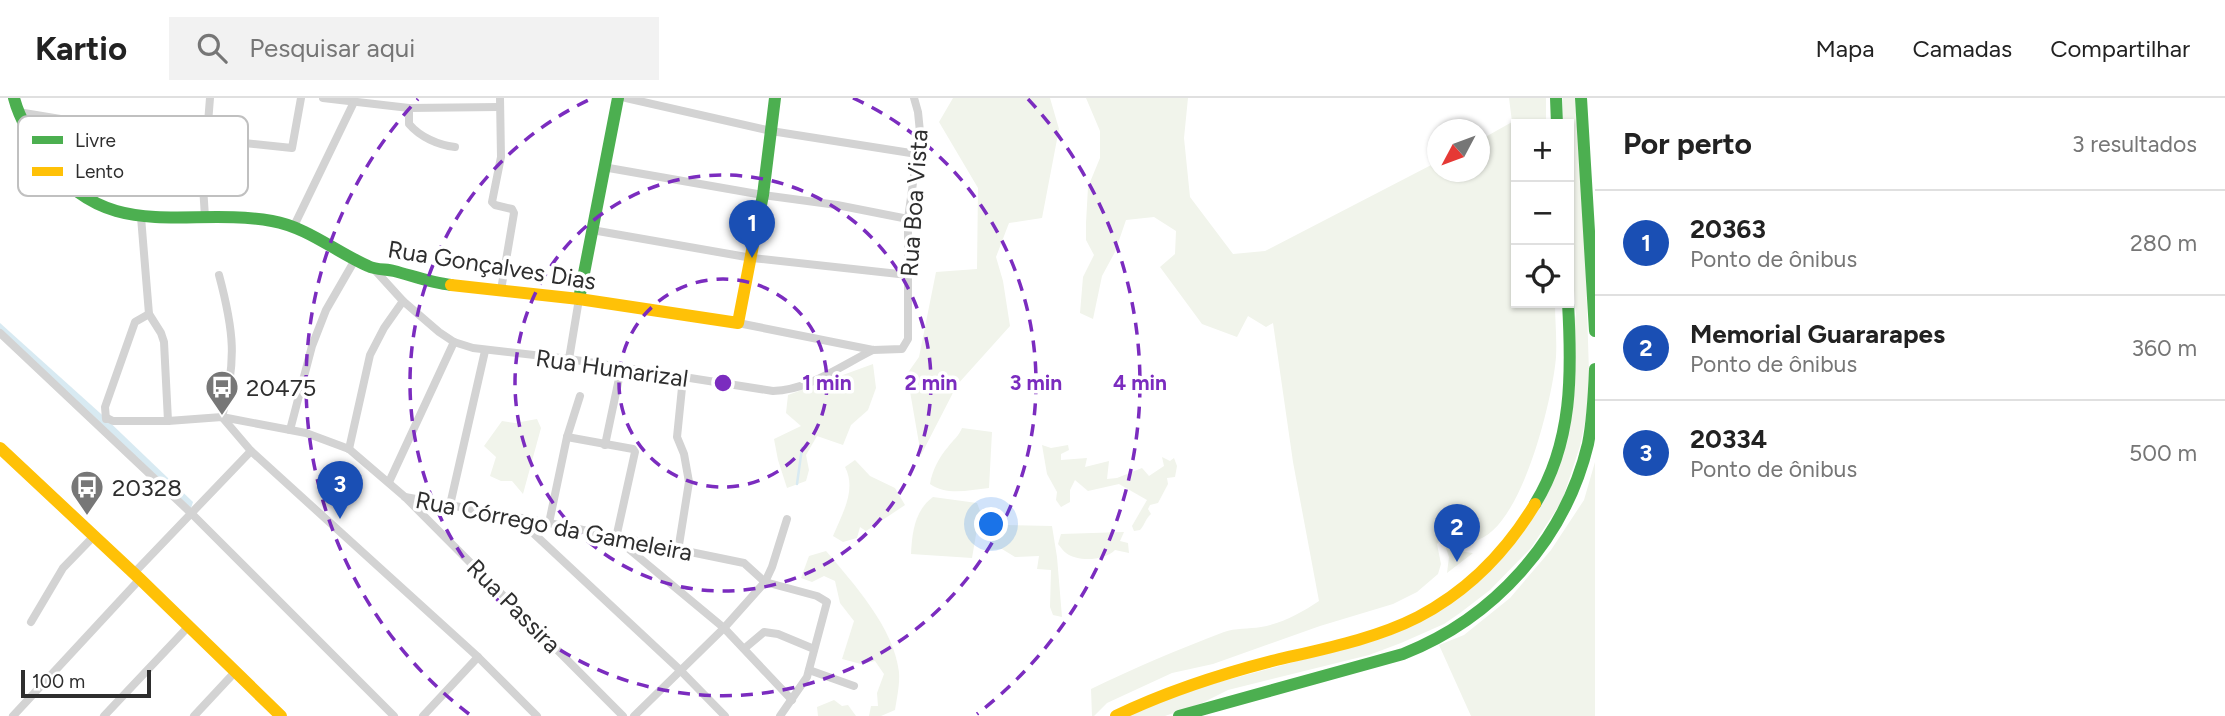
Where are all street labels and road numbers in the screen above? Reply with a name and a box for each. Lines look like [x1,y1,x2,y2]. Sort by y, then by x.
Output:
street label: Rua Boa Vista [894,128,934,278]
street label: Rua Gonçalves Dias [386,234,598,296]
street label: Rua Humarizal [534,343,690,393]
street label: Rua Córrego da Gameleira [413,485,695,567]
street label: Rua Passira [461,553,567,659]

